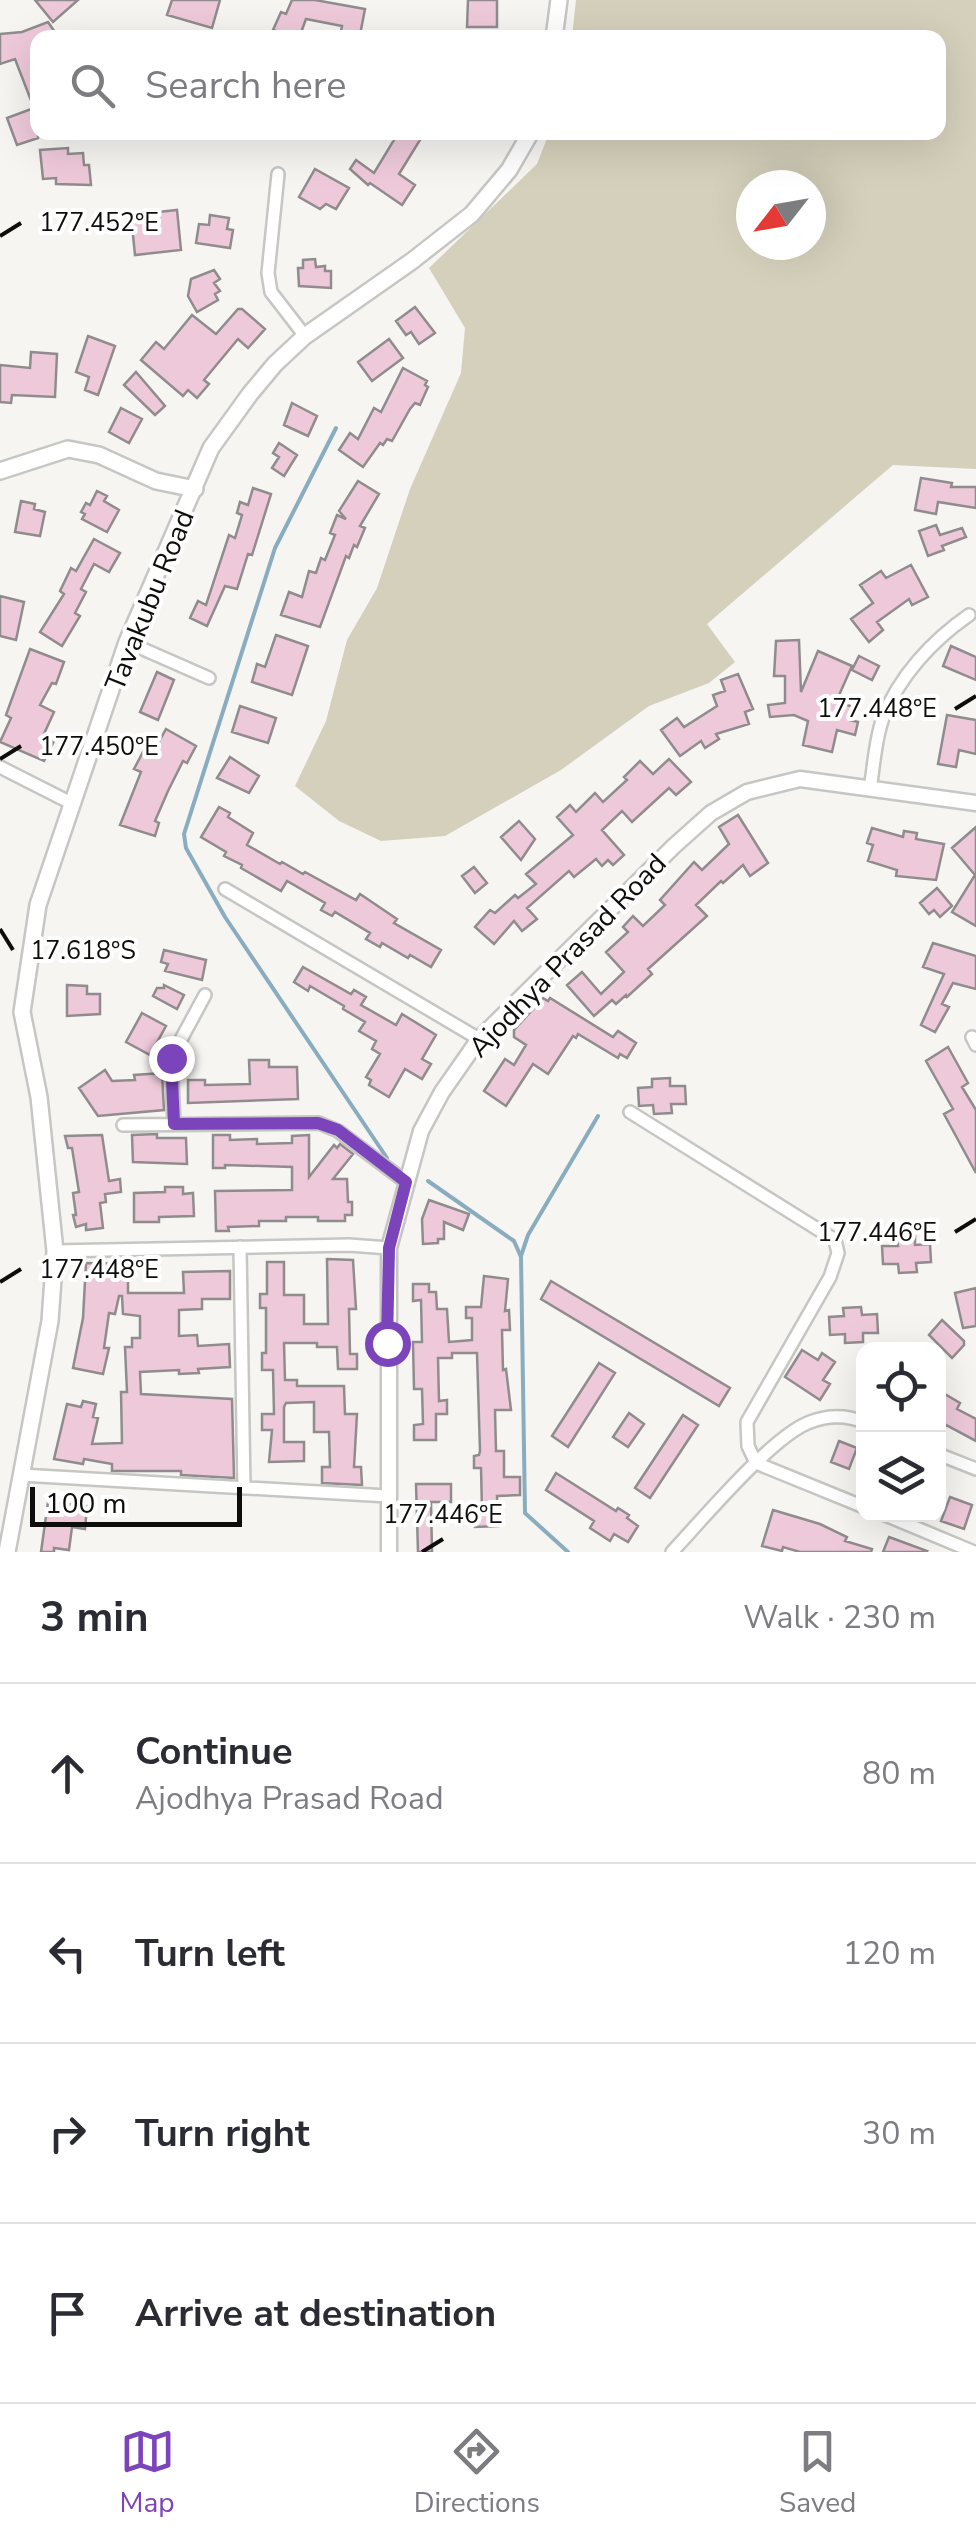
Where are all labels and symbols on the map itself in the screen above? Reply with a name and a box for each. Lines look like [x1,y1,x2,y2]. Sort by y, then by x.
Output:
north arrow [736,170,826,260]
text: 177.452°E [39,206,159,240]
street label: Tavakubu Road [96,504,204,697]
text: 177.448°E [817,692,937,726]
text: 177.450°E [39,730,159,764]
street label: Ajodhya Prasad Road [460,845,675,1066]
text: 17.618°S [30,934,136,968]
route end [149,1036,195,1082]
text: 177.446°E [817,1216,937,1250]
text: 177.448°E [39,1253,159,1287]
route start [365,1321,411,1367]
scale bar [30,1482,242,1526]
text: 177.446°E [383,1498,503,1532]

